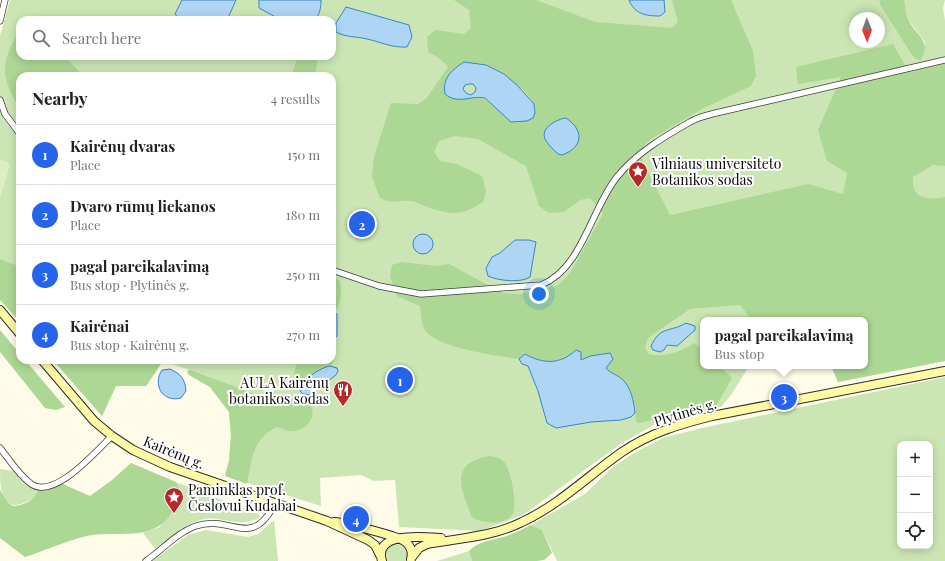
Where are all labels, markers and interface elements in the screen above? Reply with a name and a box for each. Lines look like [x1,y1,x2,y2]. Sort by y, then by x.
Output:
north arrow [849,12,885,48]
search box [16,16,336,60]
icon: search [30,27,52,49]
text: Search here [62,28,141,48]
text: Nearby [32,87,87,109]
text: 4 results [271,90,320,107]
text: Kairėnų dvaras [70,136,175,156]
text: 1 [43,146,47,163]
text: 150 m [287,146,320,163]
place label: Vilniaus universiteto Botanikos sodas [651,154,782,189]
text: Place [70,156,101,173]
place icon: Vilniaus universiteto Botanikos sodas [627,160,649,188]
text: Dvaro rūmų liekanos [70,196,216,216]
text: 2 [42,206,48,223]
text: 180 m [286,206,320,223]
pin: 2 [349,209,375,239]
text: Place [70,216,101,233]
text: pagal pareikalavimą [70,256,209,276]
text: 3 [42,266,48,283]
text: 250 m [286,266,320,283]
text: Bus stop · Plytinės g. [70,276,189,293]
your location [529,284,549,304]
text: Kairėnai [70,316,129,336]
popup [700,317,868,369]
text: pagal pareikalavimą [714,325,854,345]
text: 4 [42,326,48,343]
text: 270 m [286,326,320,343]
text: Bus stop · Kairėnų g. [70,336,189,353]
text: Bus stop [714,345,764,362]
pin: 1 [387,365,413,395]
place label: AULA Kairėnų botanikos sodas [229,373,329,408]
restaurant icon: AULA Kairėnų botanikos sodas [332,379,354,407]
pin: 3 [771,382,797,412]
street label: Plytinės g. [651,394,719,430]
street label: Kairėnų g. [141,431,207,473]
map controls [897,441,933,549]
button: + [897,441,933,477]
button: − [897,477,933,513]
place label: Paminklas prof. Česlovui Kudabai [188,480,296,515]
place icon: Paminklas prof. Česlovui Kudabai [163,486,185,514]
pin: 4 [343,504,369,534]
button: locate [897,513,933,549]

